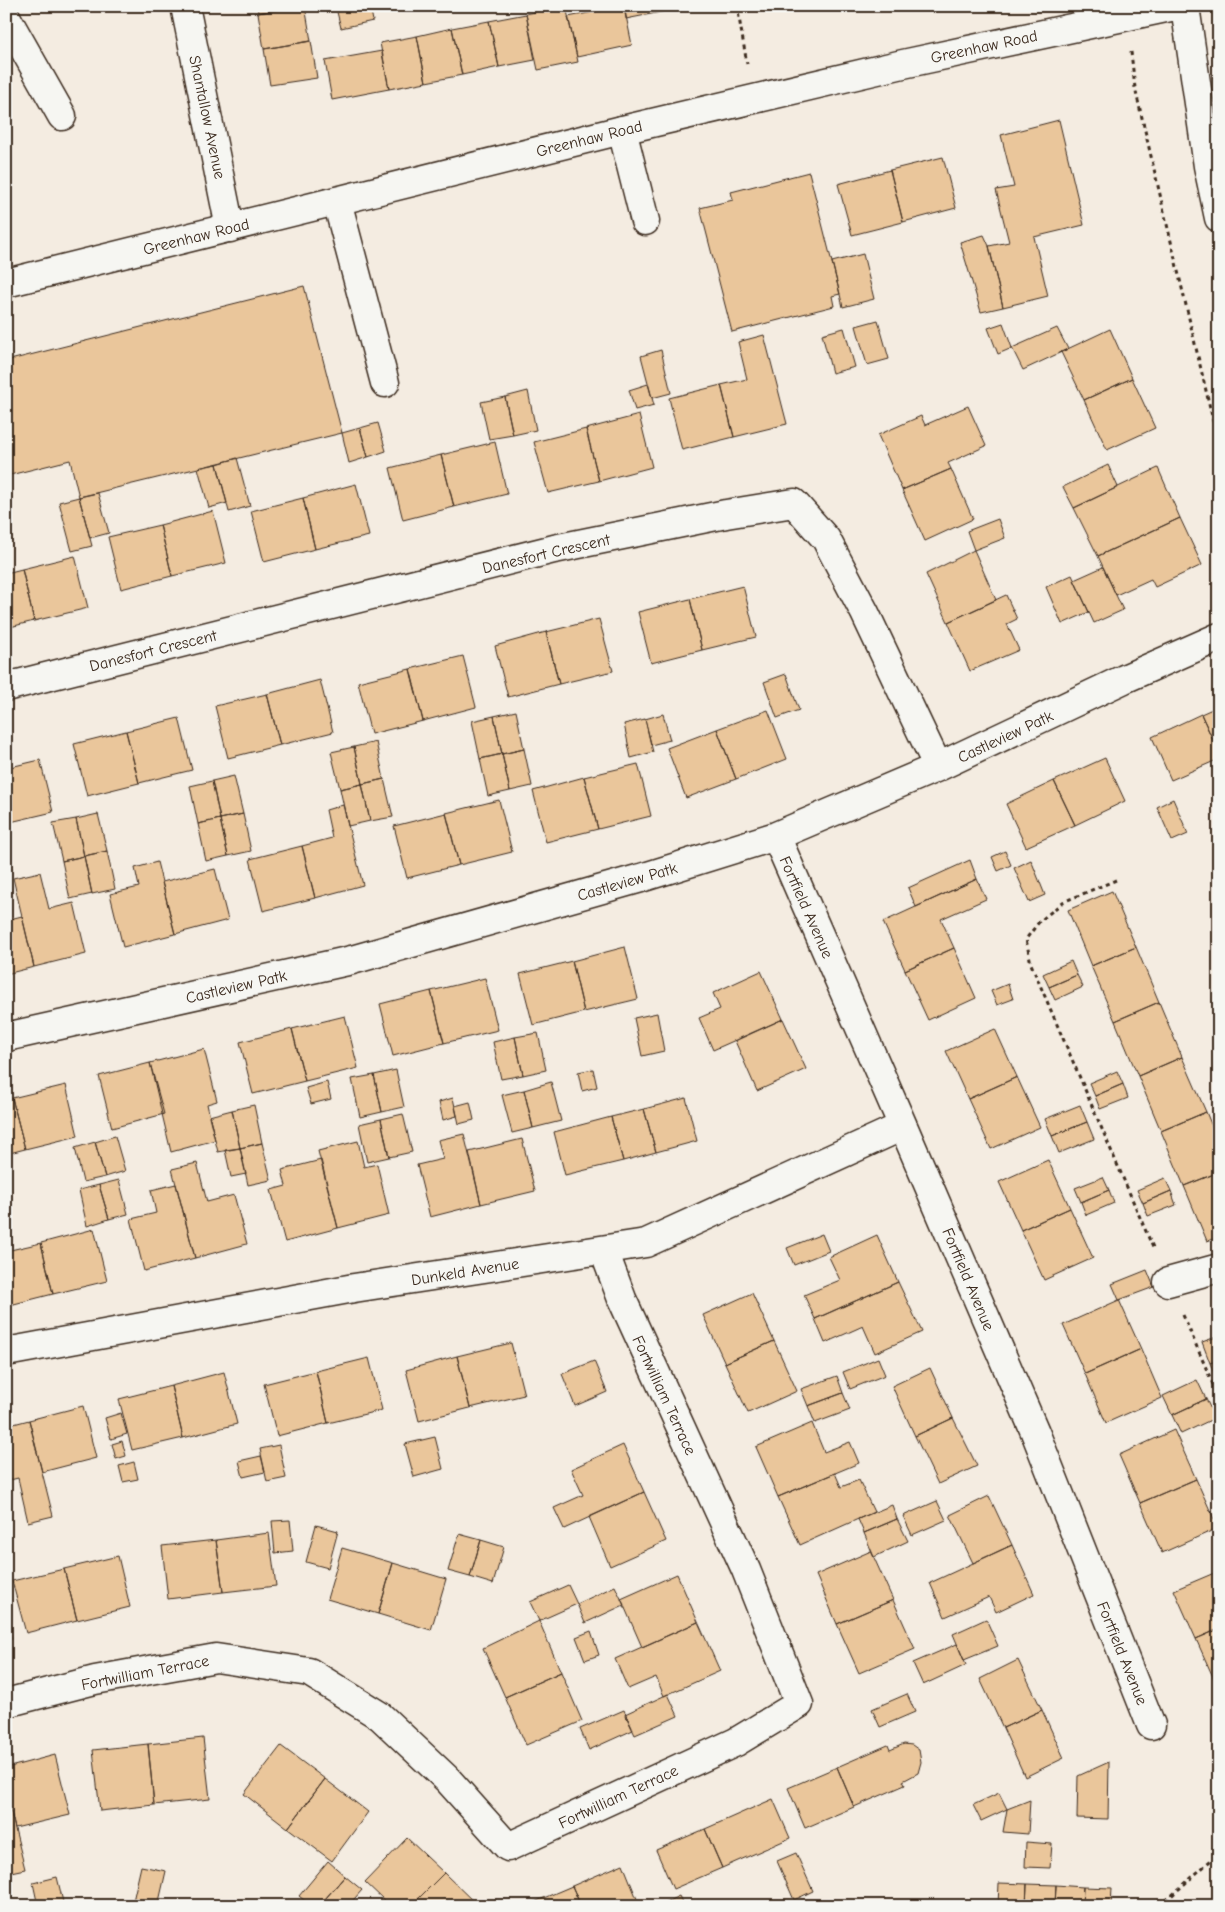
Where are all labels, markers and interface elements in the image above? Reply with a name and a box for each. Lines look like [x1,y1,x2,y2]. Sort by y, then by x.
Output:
street label: Greenhaw Road [929,27,1039,67]
street label: Shantallow Avenue [185,54,229,181]
street label: Greenhaw Road [534,117,644,161]
street label: Greenhaw Road [141,215,251,259]
street label: Danesfort Crescent [481,530,612,577]
street label: Danesfort Crescent [88,626,219,675]
street label: Castleview Patk [955,707,1056,767]
street label: Fortfield Avenue [776,854,837,961]
street label: Castleview Patk [575,859,679,905]
street label: Castleview Patk [184,967,289,1007]
street label: Fortfield Avenue [938,1225,998,1333]
street label: Dunkeld Avenue [410,1255,520,1289]
street label: Fortwilliam Terrace [628,1333,700,1458]
street label: Fortfield Avenue [1093,1599,1151,1708]
street label: Fortwilliam Terrace [80,1652,211,1694]
street label: Fortwilliam Terrace [556,1761,681,1833]

